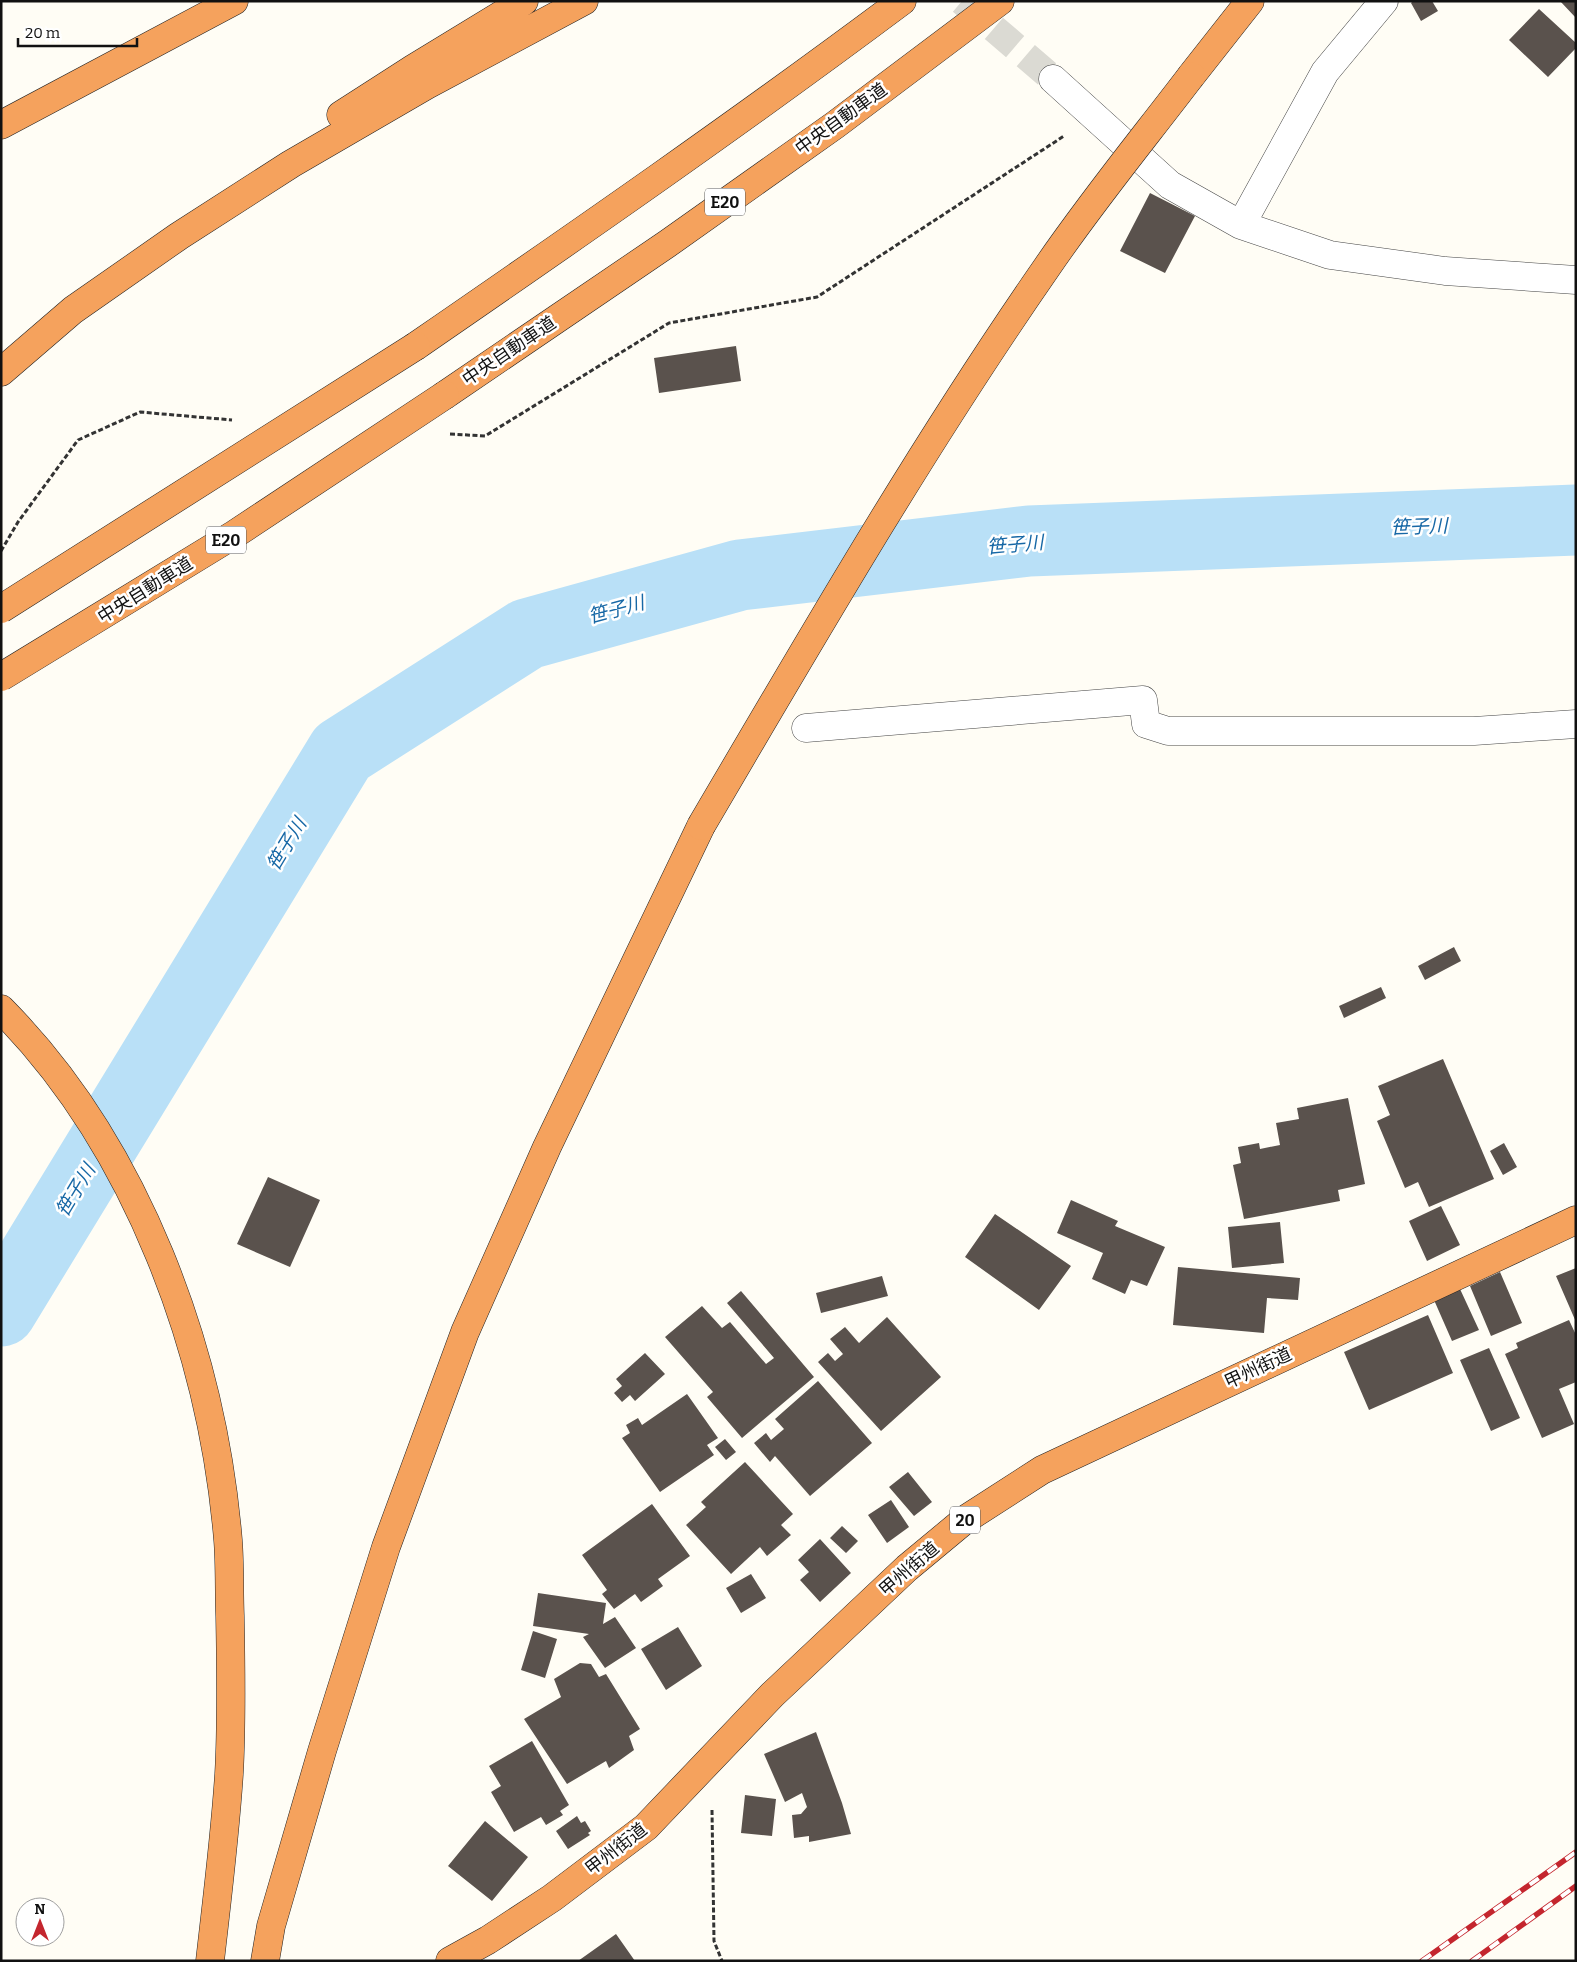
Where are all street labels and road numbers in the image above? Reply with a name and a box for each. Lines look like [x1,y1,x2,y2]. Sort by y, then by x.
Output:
street label: 中央自動車道 [791,78,891,160]
road number: E20 [705,188,745,216]
street label: 中央自動車道 [458,312,560,390]
road number: E20 [206,526,246,554]
street label: 中央自動車道 [93,552,197,628]
street label: 甲州街道 [1221,1343,1295,1393]
road number: 20 [950,1506,980,1534]
street label: 甲州街道 [875,1537,943,1601]
street label: 甲州街道 [581,1818,651,1880]

